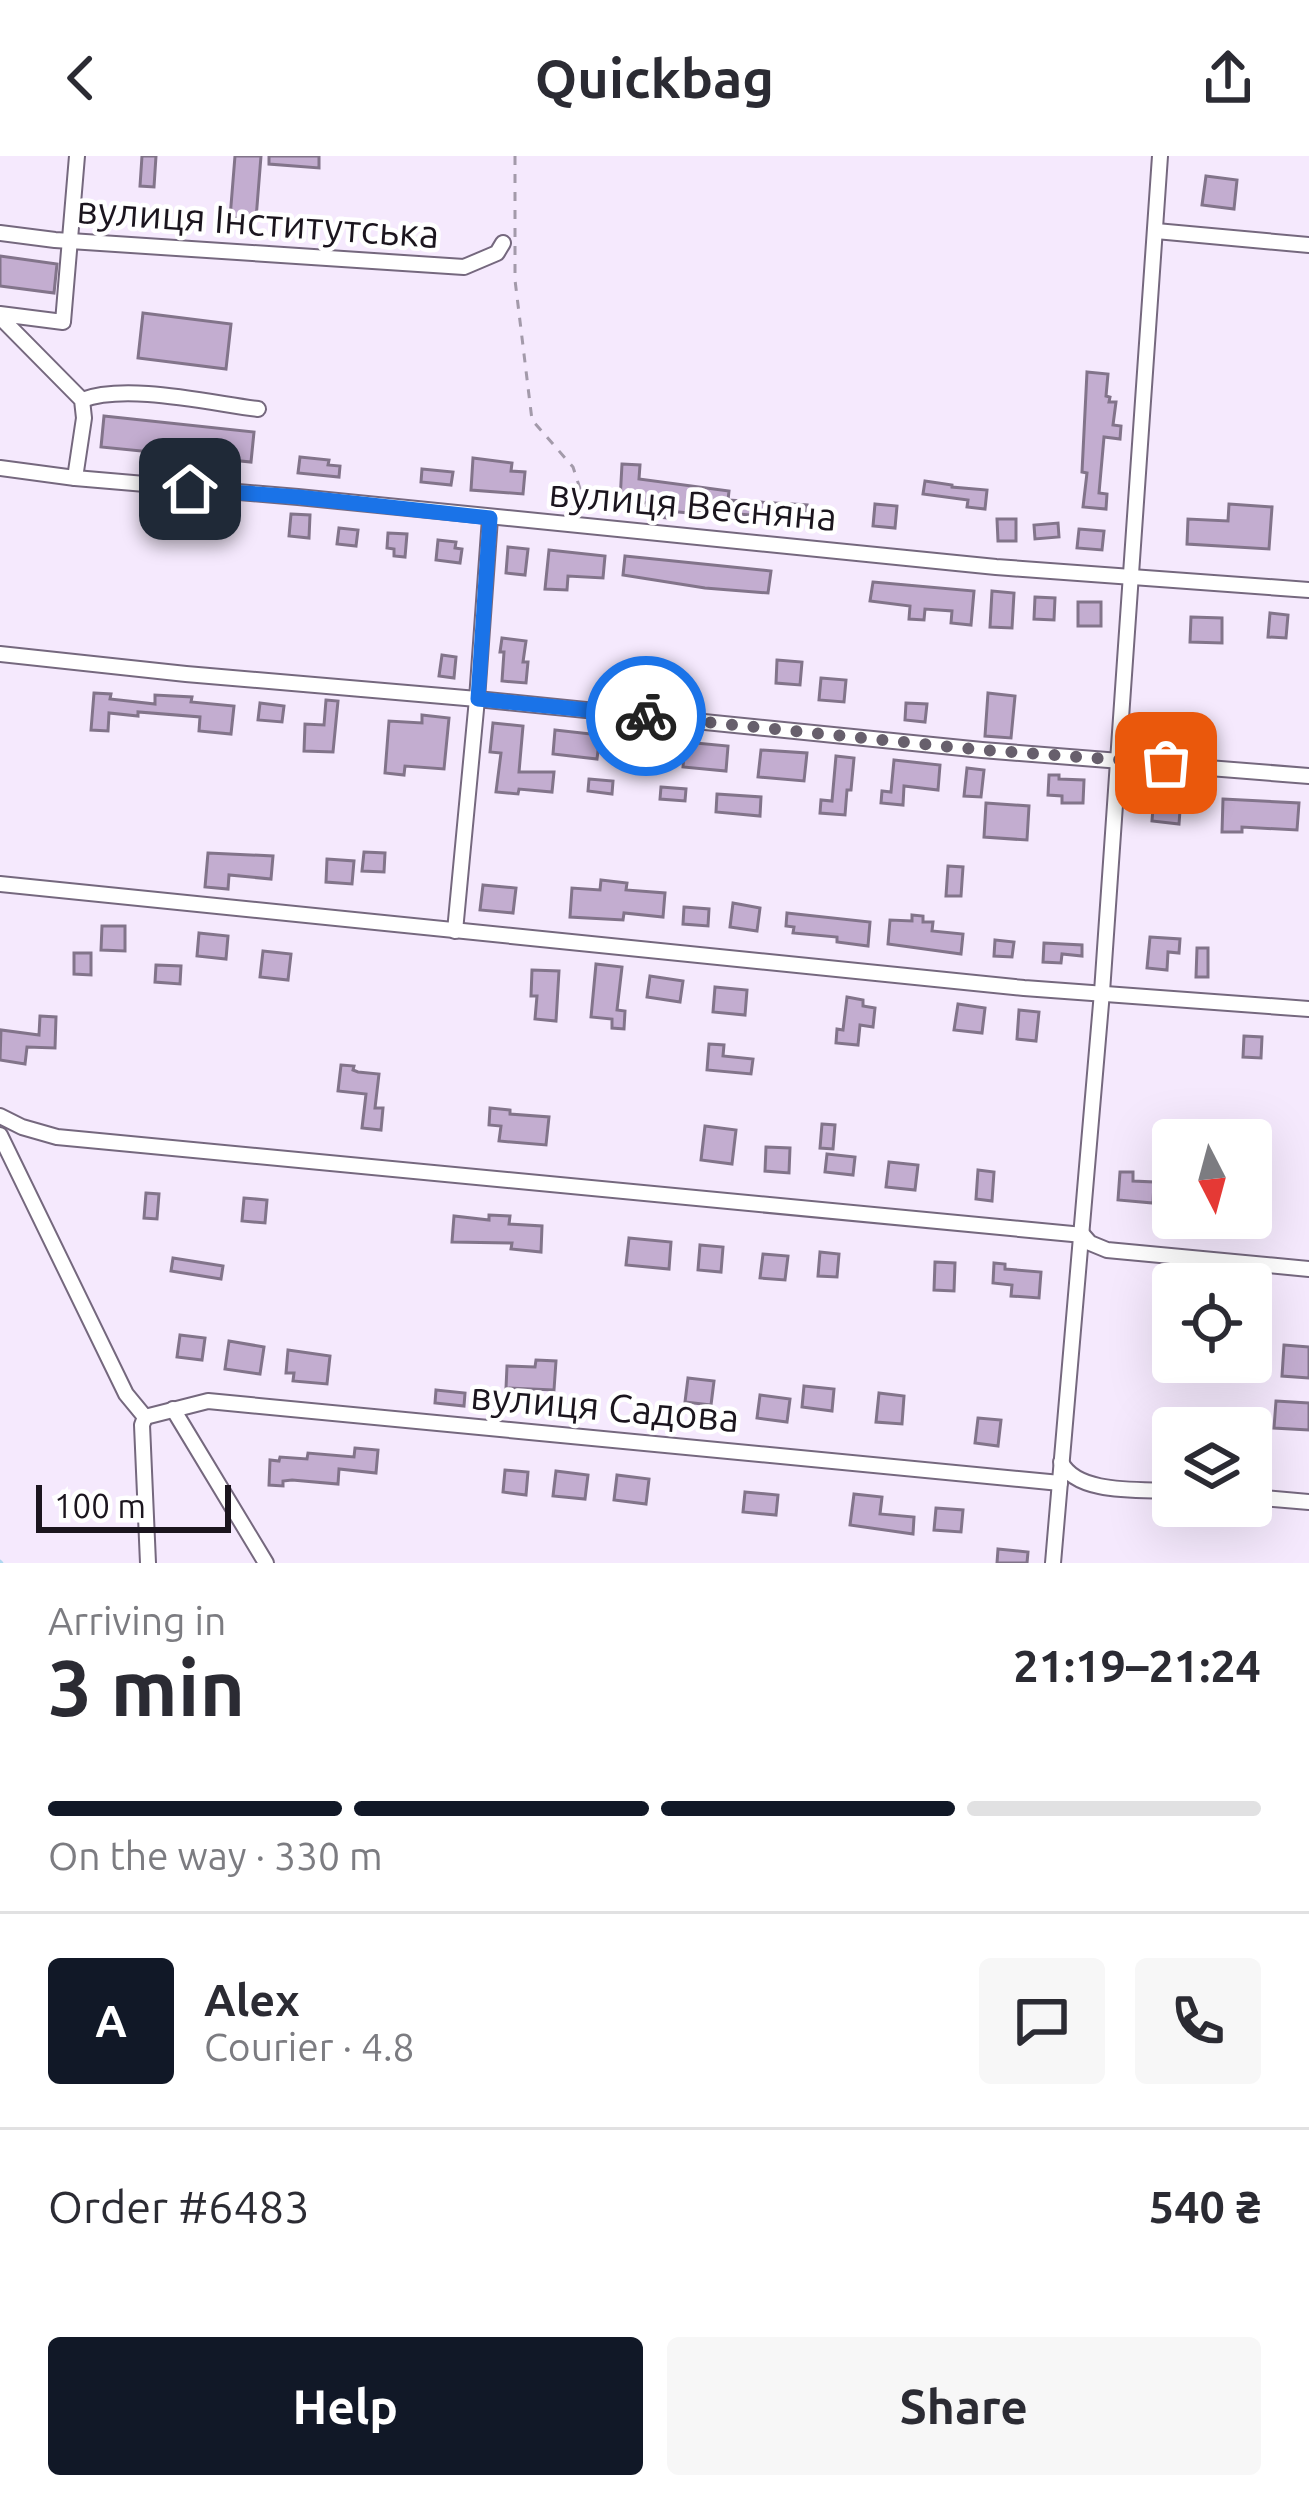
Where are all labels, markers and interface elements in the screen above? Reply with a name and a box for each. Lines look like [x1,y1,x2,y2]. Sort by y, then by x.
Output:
icon: back [48,45,114,111]
icon: share [1195,45,1261,111]
text: Quickbag [535,48,774,108]
street label: вулиця Інститутська [75,187,441,255]
pin [139,438,241,540]
icon: home [157,456,223,522]
street label: вулиця Весняна [547,470,839,538]
courier [586,656,706,776]
icon: bike [613,683,679,749]
pin [1115,712,1217,814]
icon: bag [1133,730,1199,796]
north arrow [1152,1119,1272,1239]
map controls [1152,1119,1272,1527]
button: locate [1152,1263,1272,1383]
street label: вулиця Садова [469,1373,741,1439]
button: layers [1152,1407,1272,1527]
scale bar [36,1479,231,1532]
text: 100 m [54,1487,146,1524]
text: Arriving in [48,1599,226,1642]
text: 21:19–21:24 [1013,1640,1261,1691]
text: 3 min [48,1643,245,1731]
text: On the way · 330 m [48,1834,383,1877]
button: chat [979,1958,1105,2084]
button: phone [1135,1958,1261,2084]
text: Alex [204,1974,300,2025]
text: A [95,1995,127,2046]
text: Courier · 4.8 [204,2025,415,2068]
text: Order #6483 [48,2181,310,2232]
text: 540 ₴ [1149,2181,1261,2232]
button: Help [48,2337,643,2475]
button: Share [667,2337,1261,2475]

